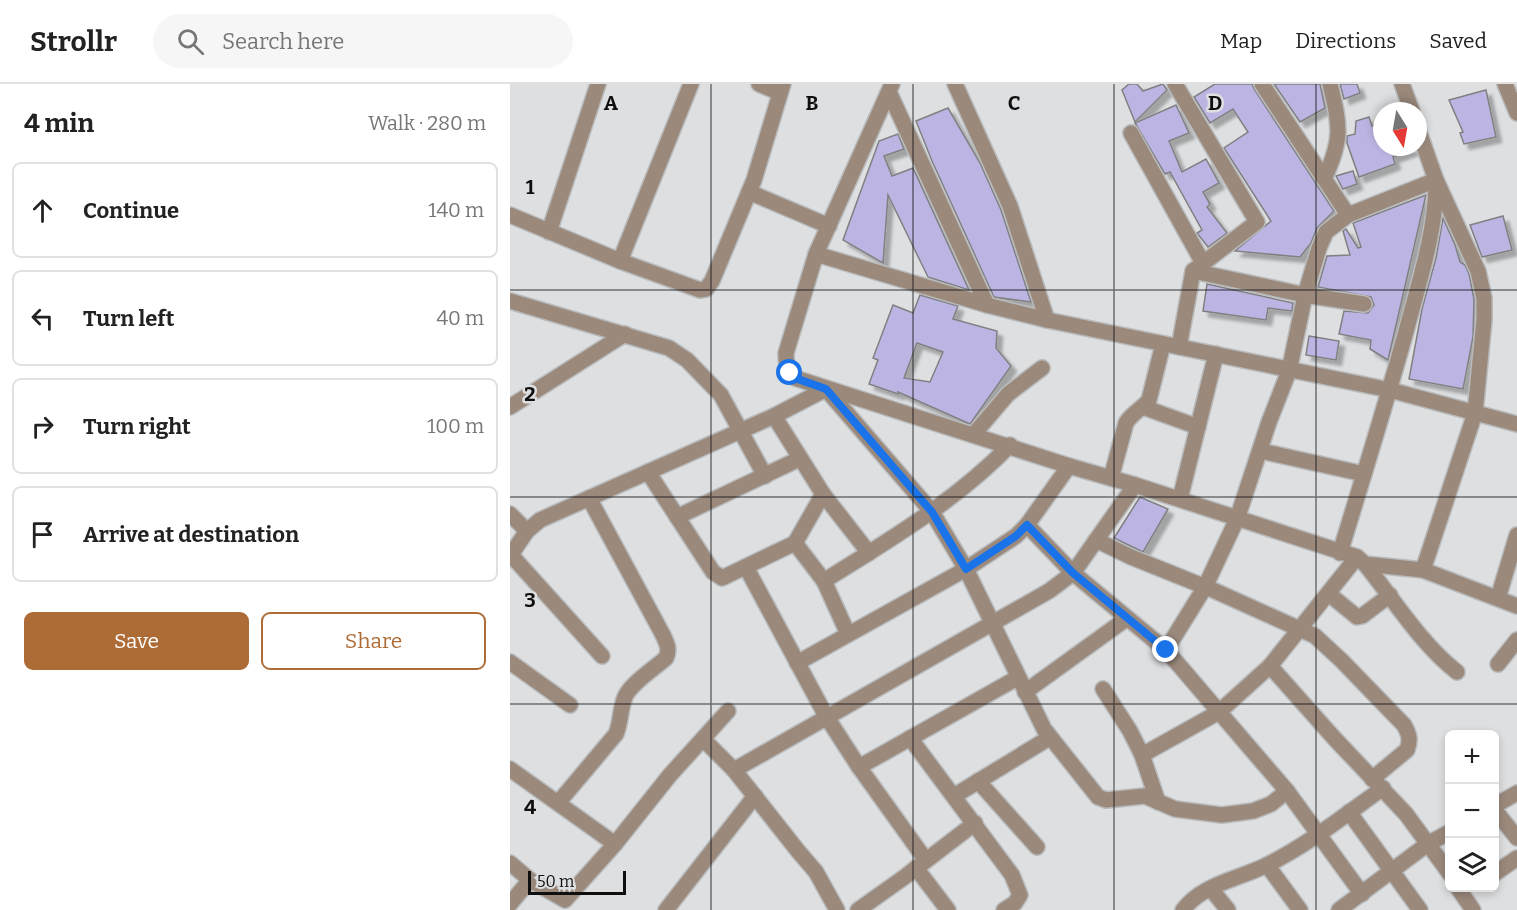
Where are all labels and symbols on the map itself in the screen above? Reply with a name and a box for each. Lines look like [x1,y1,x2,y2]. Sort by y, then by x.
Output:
text: A [604,91,619,115]
text: B [806,91,819,115]
text: C [1008,91,1020,115]
text: D [1208,91,1222,115]
north arrow [1373,102,1427,156]
text: 1 [526,175,535,199]
route start [776,359,802,385]
text: 2 [524,382,536,406]
text: 3 [524,588,536,612]
route end [1152,636,1178,662]
text: 4 [524,795,536,819]
scale bar [528,868,626,896]

